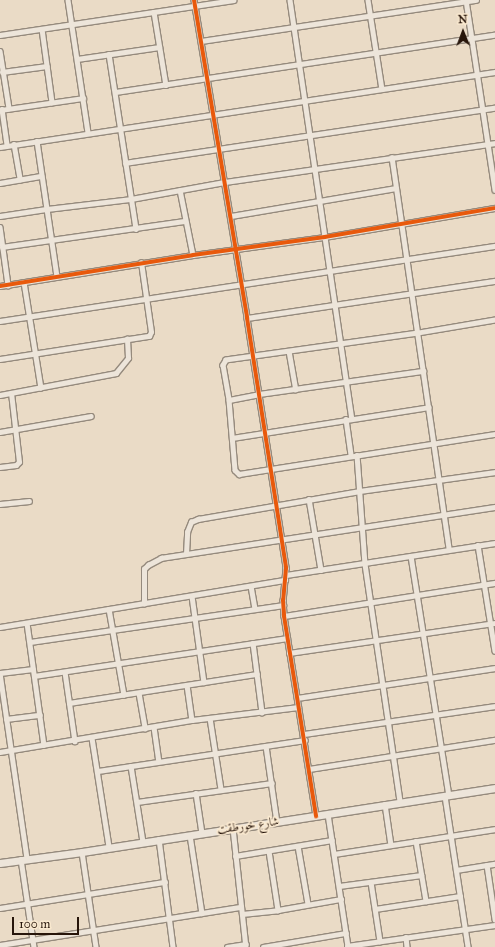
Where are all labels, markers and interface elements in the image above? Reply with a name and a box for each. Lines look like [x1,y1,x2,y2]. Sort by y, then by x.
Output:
north arrow [443,12,483,52]
text: N [458,13,468,26]
street label: شارع خورطقت [216,815,280,837]
scale bar [14,909,81,935]
text: 100 m [19,917,50,931]

